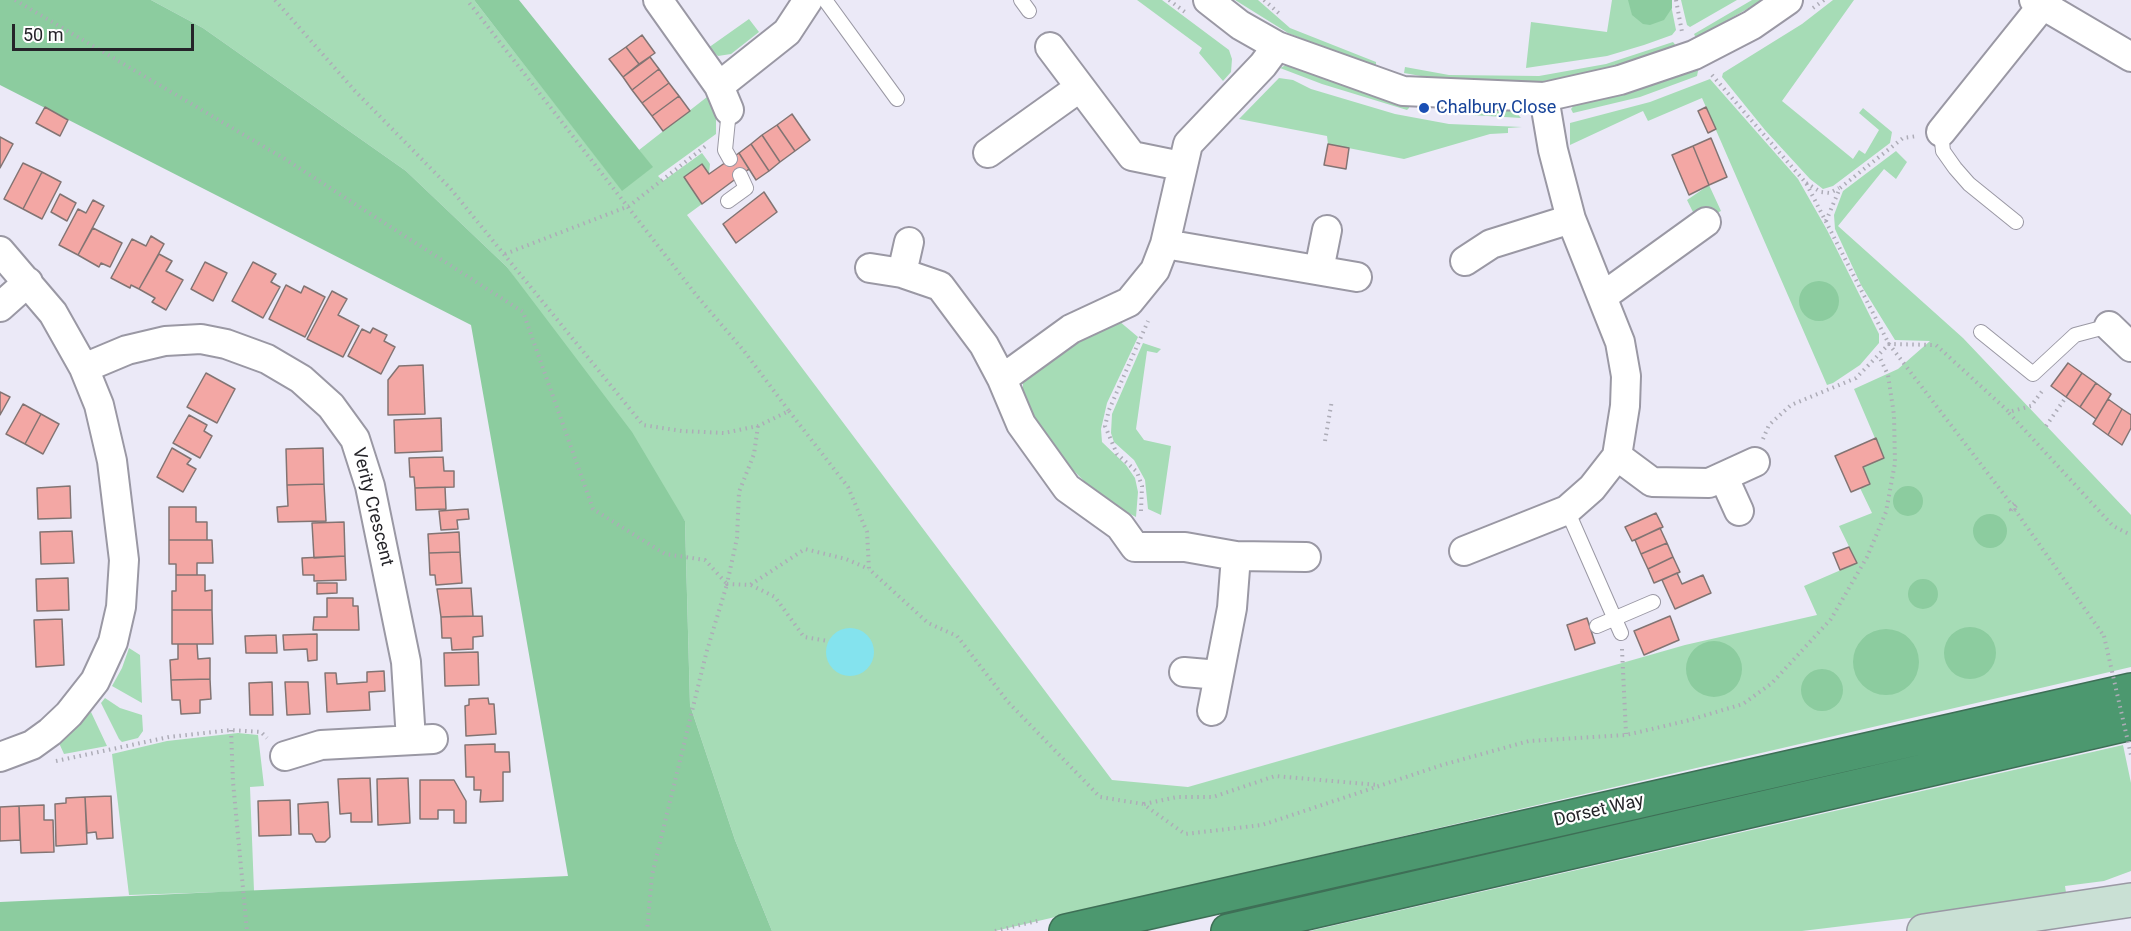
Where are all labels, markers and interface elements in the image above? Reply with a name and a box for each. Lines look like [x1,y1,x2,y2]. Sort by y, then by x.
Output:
scale bar [15,12,196,50]
text: 50 m [23,24,63,45]
place label: Chalbury Close [1436,97,1556,119]
marker: Chalbury Close [1417,101,1431,115]
street label: Verity Crescent [347,446,397,568]
street label: Dorset Way [1552,790,1646,832]

